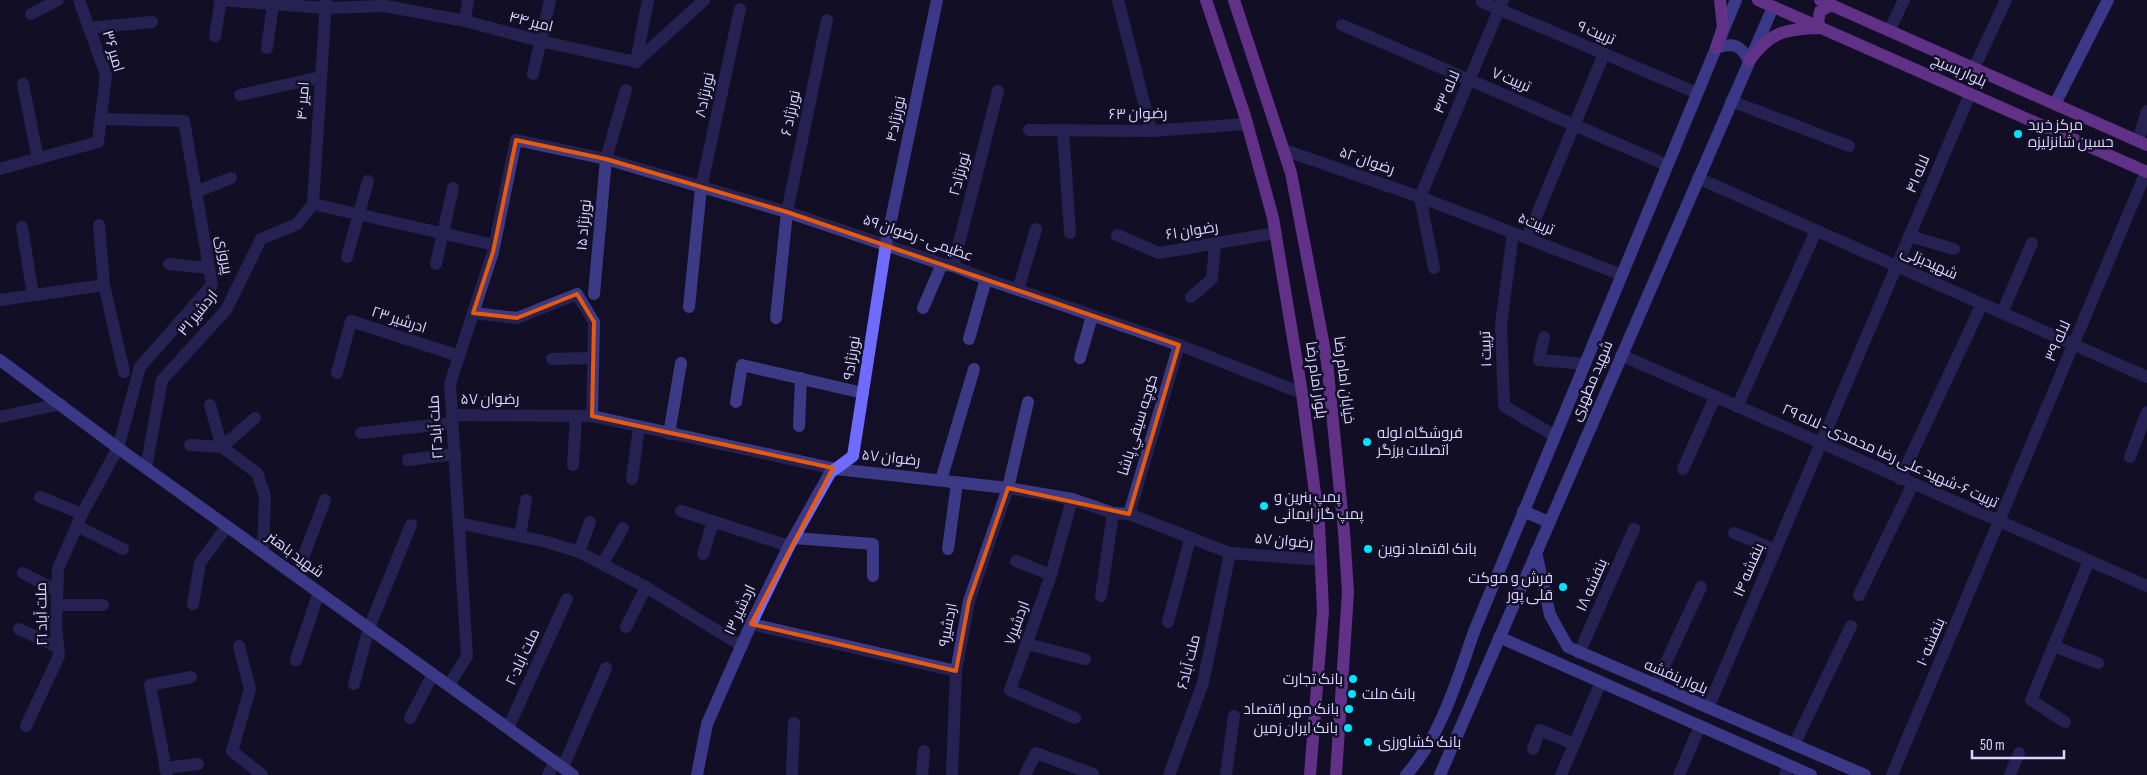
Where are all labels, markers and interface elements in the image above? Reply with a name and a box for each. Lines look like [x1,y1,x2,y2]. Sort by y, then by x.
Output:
street label: امیر ۴۴ [507,7,555,37]
street label: تربیت ۹ [1574,17,1618,49]
street label: امیر ۳۶ [98,28,128,74]
street label: بلوار بسیج [1928,50,1990,92]
street label: تربیت ۷ [1488,63,1534,97]
street label: لاله ۴۳ [1429,68,1465,116]
street label: نورنژاد۸ [691,71,719,119]
street label: امیر ۴۰ [292,81,314,121]
street label: نورنژاد ۶ [777,89,805,137]
street label: نورنژاد۴ [882,94,910,144]
street label: رضوان ۶۳ [1109,104,1167,124]
place label: مرکز خرید حسین شانزلیزه [2028,116,2114,152]
marker: مرکز خرید حسین شانزلیزه [2012,128,2024,140]
street label: رضوان ۵۲ [1337,143,1397,179]
street label: نورنژاد۲ [945,150,975,198]
street label: لاله ۴۱ [1902,152,1934,196]
street label: نورنژاد ۱۵ [572,198,596,252]
street label: تربیت۵ [1515,208,1557,240]
street label: عظیمی - رضوان ۵۹ [860,210,976,266]
street label: رضوان ۶۱ [1164,217,1220,245]
street label: پیروزی [211,234,237,276]
street label: شهیدبزلی [1897,242,1961,284]
street label: اردشیر ۳۱ [174,286,222,340]
street label: ادرشیر ۲۳ [369,302,429,338]
street label: لاله ۳۹ [2041,318,2075,364]
street label: تربیت ۱ [1476,331,1496,367]
street label: نورنژاد۹ [839,335,865,381]
street label: خیابان امام رضا [1329,335,1359,425]
street label: شهید مطهری [1566,338,1618,424]
street label: بلوار امام رضا [1301,340,1331,420]
street label: كوچه سيفي پاشا [1114,372,1164,478]
street label: رضوان ۵۷ [461,390,519,409]
street label: ملت آباد۲۲ [424,394,448,460]
street label: تربیت ۶-شهید علی رضا محمدی - لاله ۲۹ [1779,400,2001,512]
place label: فروشگاه لوله اتصلات برزگر [1376,424,1463,460]
marker: فروشگاه لوله اتصلات برزگر [1361,436,1373,448]
street label: رضوان ۵۷ [861,445,921,471]
place label: پمپ بنرین و پمپ گاز ایمانی [1274,488,1364,524]
marker: پمپ بنرین و پمپ گاز ایمانی [1258,500,1270,512]
street label: شهید باهنر [262,527,327,582]
street label: رضوان ۵۷ [1254,529,1314,553]
place label: بانک اقتصاد نوین [1378,540,1477,559]
street label: بنفشه ۱۴ [1729,540,1769,600]
marker: بانک اقتصاد نوین [1362,543,1374,555]
street label: بنفشه ۱۸ [1572,556,1612,614]
place label: فرش و موکت قلی پور [1468,569,1553,605]
marker: فرش و موکت قلی پور [1557,581,1569,593]
street label: ملت آباد ۲۱ [32,582,52,646]
street label: اردشیر ۱۳ [720,582,760,638]
street label: اردشیر۷ [1000,598,1034,648]
street label: اردشیر۹ [934,601,962,649]
street label: بنفشه ۱۰ [1912,615,1950,669]
street label: ملت آباد۲۰ [502,626,544,688]
street label: ملت آباد۶ [1173,633,1205,691]
street label: بلوار بنفشه [1641,655,1711,699]
place label: بانک تجارت [1283,670,1343,689]
marker: بانک تجارت [1347,673,1359,685]
place label: بانک ملت [1362,685,1416,704]
marker: بانک ملت [1346,688,1358,700]
place label: بانک مهر اقتصاد [1243,700,1339,719]
marker: بانک مهر اقتصاد [1343,703,1355,715]
place label: بانک ایران زمین [1254,719,1338,738]
marker: بانک ایران زمین [1342,722,1354,734]
scale bar [1972,728,2064,760]
place label: بانک کشاورزی [1378,733,1461,752]
marker: بانک کشاورزی [1362,736,1374,748]
text: 50 m [1980,736,2005,755]

